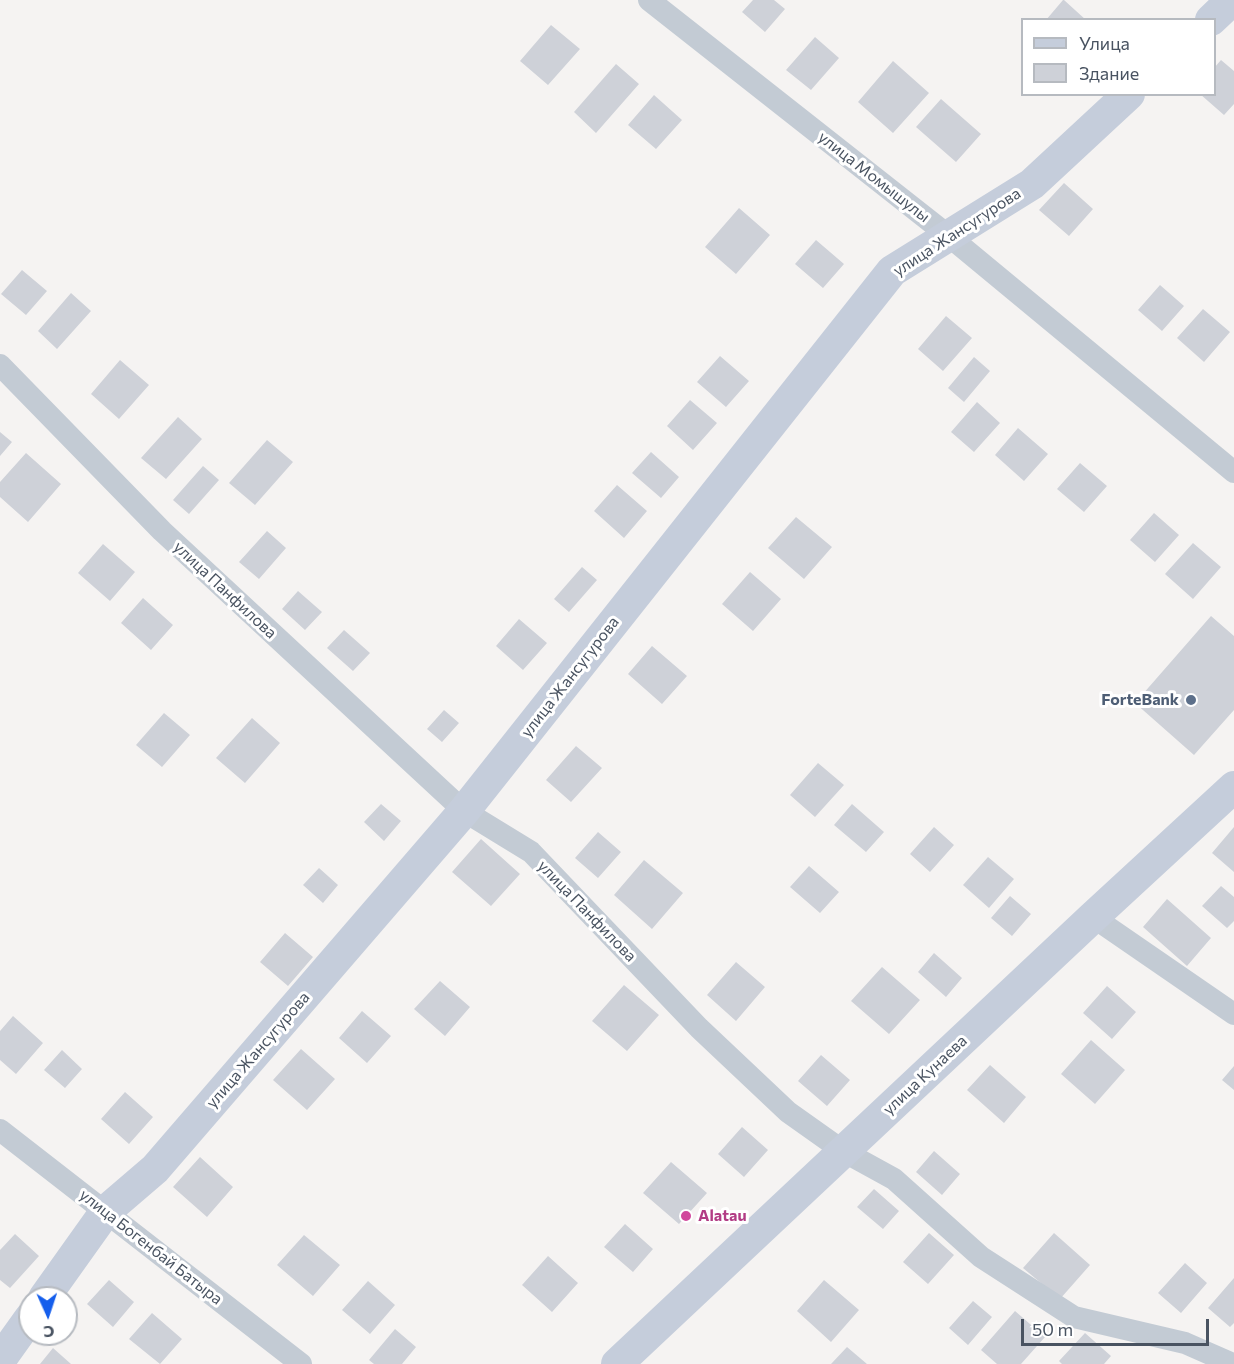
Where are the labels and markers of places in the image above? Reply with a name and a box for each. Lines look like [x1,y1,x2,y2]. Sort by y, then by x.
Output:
place label: ForteBank [1101,690,1179,710]
marker: ForteBank [1184,693,1198,707]
place label: Alatau [698,1206,747,1226]
marker: Alatau [679,1209,693,1223]

